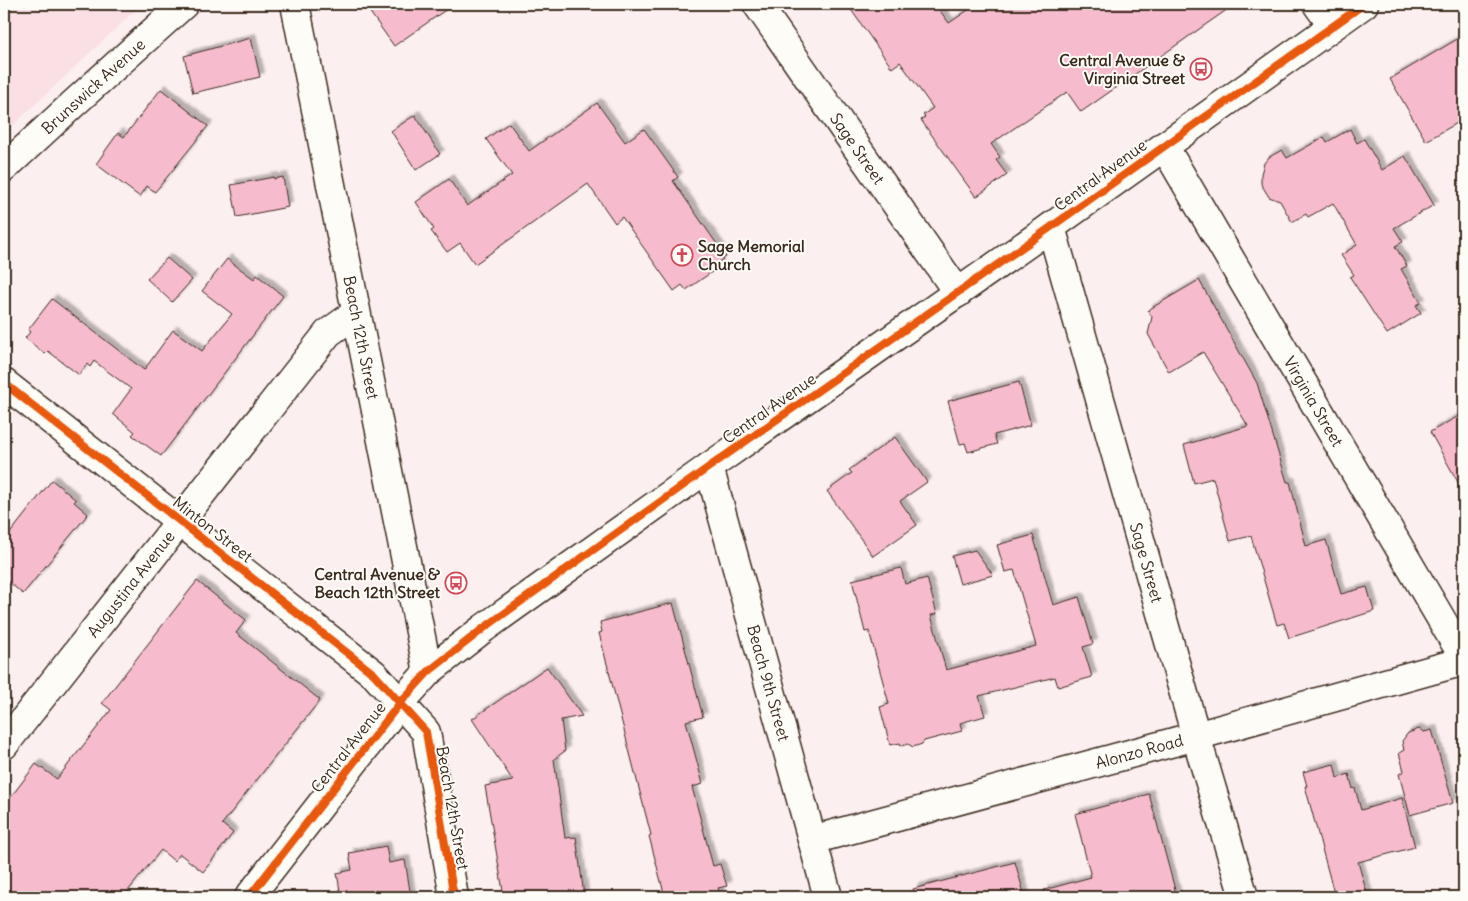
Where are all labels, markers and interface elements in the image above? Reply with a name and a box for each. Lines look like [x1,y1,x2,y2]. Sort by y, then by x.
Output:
street label: Brunswick Avenue [37,34,149,138]
place label: Central Avenue & Virginia Street [1059,50,1186,89]
bus stop icon: Central Avenue & Virginia Street [1189,57,1213,81]
street label: Sage Street [826,109,889,188]
street label: Central Avenue [1050,135,1150,215]
place label: Sage Memorial Church [698,236,805,274]
church icon: Sage Memorial Church [670,243,694,267]
street label: Beach 12th Street [339,274,384,402]
street label: Virginia Street [1279,353,1348,451]
street label: Central Avenue [718,368,820,448]
street label: Minton Street [169,492,257,567]
street label: Sage Street [1126,520,1168,605]
street label: Augustina Avenue [83,527,179,641]
place label: Central Avenue & Beach 12th Street [314,564,441,602]
bus stop icon: Central Avenue & Beach 12th Street [444,571,468,595]
street label: Beach 9th Street [743,622,795,744]
street label: Central Avenue [306,698,390,796]
street label: Alonzo Road [1093,730,1185,773]
street label: Beach 12th Street [432,744,474,872]

